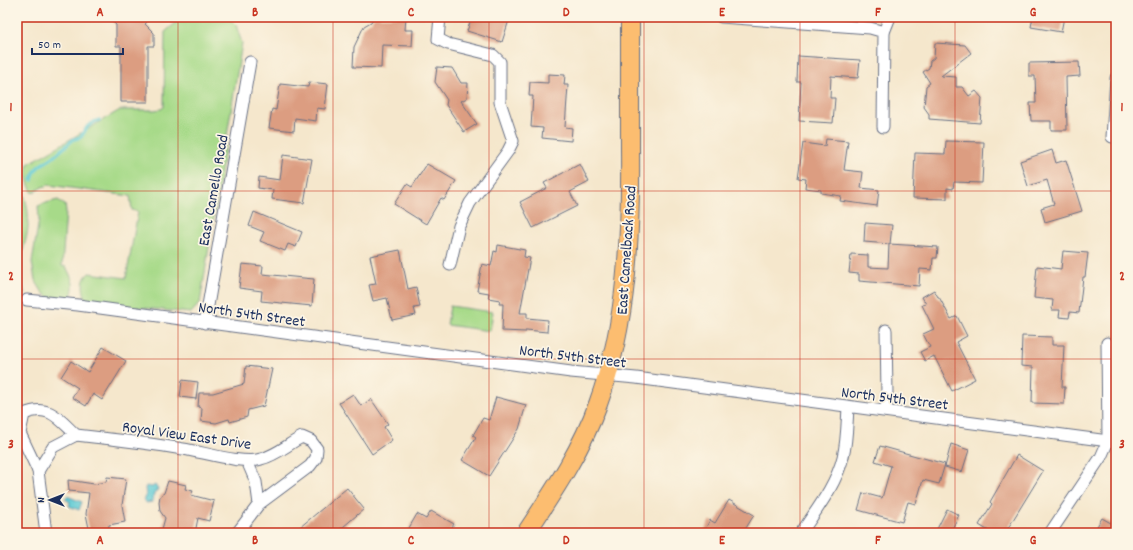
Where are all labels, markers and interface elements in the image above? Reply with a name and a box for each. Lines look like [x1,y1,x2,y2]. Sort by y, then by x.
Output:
text: A [96,4,104,23]
text: B [252,4,258,23]
text: C [408,4,415,23]
text: D [563,4,570,23]
text: E [719,4,726,23]
text: F [875,4,881,23]
text: G [1030,4,1037,23]
scale bar [32,30,123,56]
text: 50 m [38,37,61,54]
text: 1 [10,99,13,118]
text: 1 [1121,99,1124,118]
street label: East Camello Road [193,133,236,248]
street label: East Camelback Road [612,185,643,315]
text: 2 [8,268,14,287]
text: 2 [1119,268,1125,287]
street label: North 54th Street [197,297,307,334]
street label: North 54th Street [518,340,628,375]
street label: North 54th Street [840,382,950,417]
street label: Royal View East Drive [121,416,253,457]
text: 3 [8,436,14,455]
text: 3 [1119,436,1125,455]
north arrow [30,480,70,520]
text: N [34,497,50,503]
text: A [96,532,104,550]
text: B [252,532,258,550]
text: C [408,532,415,550]
text: D [563,532,570,550]
text: E [719,532,726,550]
text: F [875,532,881,550]
text: G [1030,532,1037,550]

